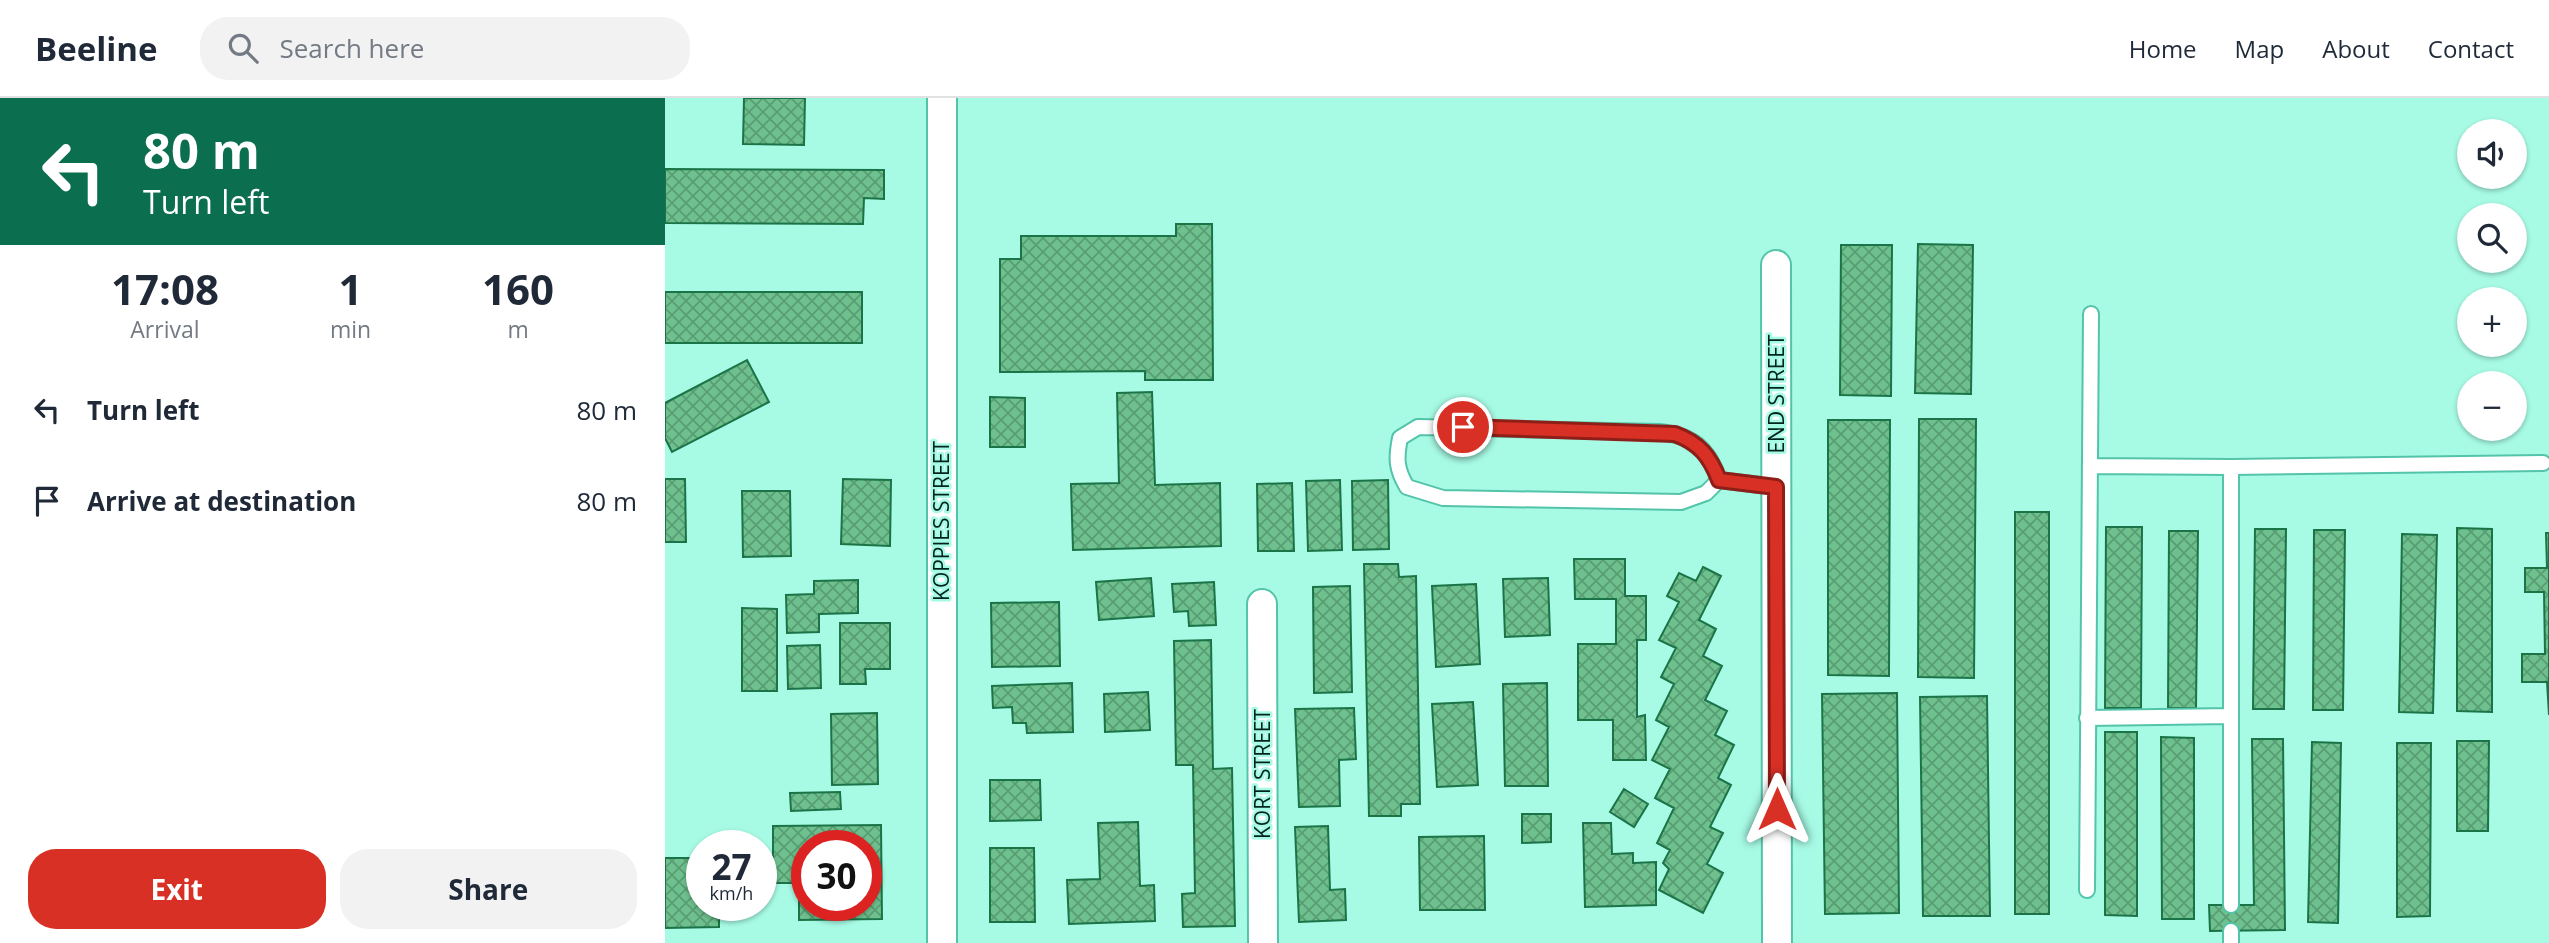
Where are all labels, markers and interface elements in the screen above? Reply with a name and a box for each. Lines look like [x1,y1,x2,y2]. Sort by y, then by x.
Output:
search box [200,17,690,80]
text: Beeline [35,26,158,71]
icon: search [224,29,262,67]
text: Search here [280,30,424,66]
text: Home [2129,32,2197,65]
text: Map [2235,32,2284,65]
text: About [2322,32,2390,65]
text: Contact [2428,32,2514,65]
text: 80 m [143,117,260,183]
map controls [2457,119,2527,441]
button: sound [2457,119,2527,189]
icon: left [28,126,119,217]
text: Turn left [143,180,269,223]
button: search [2457,203,2527,273]
text: 17:08 [111,260,219,317]
text: 1 [338,260,363,317]
text: 160 [482,260,554,317]
button: + [2457,287,2527,357]
text: Arrival [130,313,200,345]
text: min [330,313,371,345]
text: m [507,313,529,345]
street label: END STREET [1762,334,1790,454]
button: − [2457,371,2527,441]
icon: left [28,391,66,429]
text: Turn left [87,392,199,428]
text: 80 m [576,392,637,428]
pin [1433,397,1493,457]
icon: arrive [1444,408,1482,446]
street label: KOPPIES STREET [927,441,955,601]
icon: arrive [28,482,66,520]
text: Arrive at destination [87,483,356,519]
text: 80 m [576,483,637,519]
street label: KORT STREET [1248,709,1276,839]
position arrow [1740,772,1814,846]
speed limit sign: 30 [791,830,882,921]
text: 27 [711,843,752,890]
button: Exit [28,849,326,929]
button: Share [340,849,637,929]
text: km/h [710,881,753,905]

